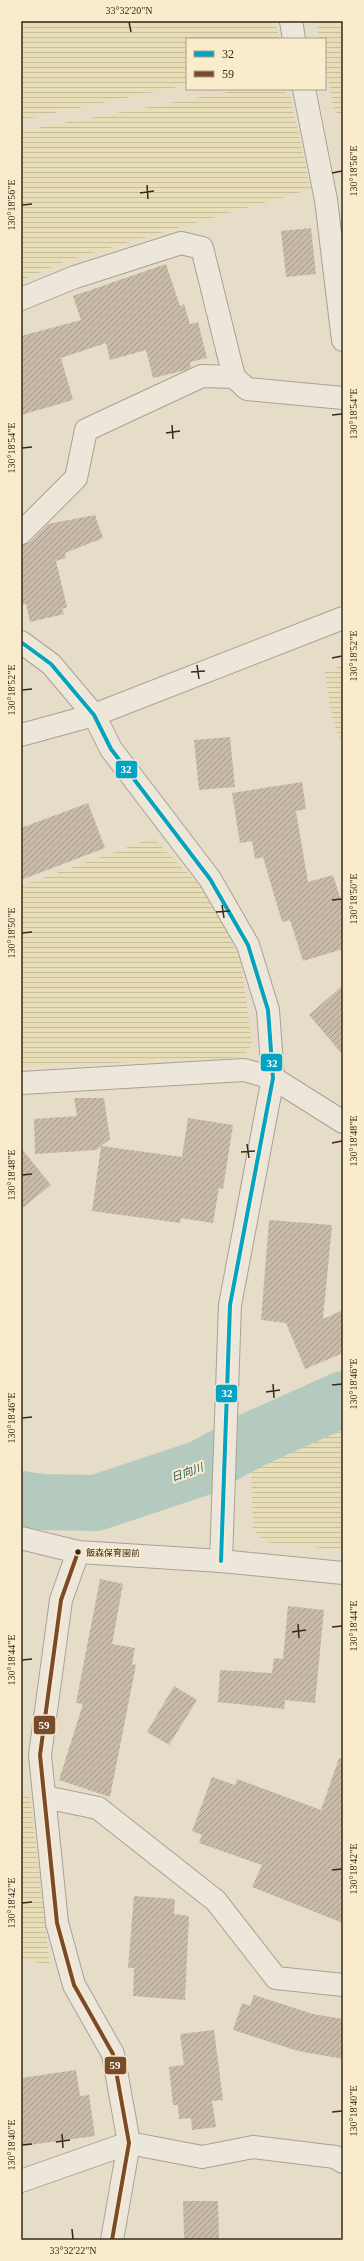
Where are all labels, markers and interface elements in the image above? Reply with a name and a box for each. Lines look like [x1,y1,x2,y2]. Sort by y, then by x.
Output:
text: 33°32'20"N [105,5,153,16]
legend [186,38,326,90]
text: 32 [222,47,234,61]
text: 59 [222,67,234,81]
text: 130°18'56"E [348,146,359,197]
text: 130°18'56"E [6,180,17,231]
text: 130°18'54"E [348,389,359,440]
text: 130°18'54"E [6,423,17,474]
text: 130°18'52"E [348,631,359,682]
text: 130°18'52"E [6,665,17,716]
line badge: 32 [115,760,138,779]
text: 32 [121,763,132,775]
text: 130°18'50"E [348,874,359,925]
text: 130°18'50"E [6,908,17,959]
line badge: 32 [260,1053,283,1072]
text: 32 [267,1057,278,1069]
text: 130°18'48"E [348,1116,359,1167]
text: 130°18'48"E [6,1150,17,1201]
text: 130°18'46"E [348,1359,359,1410]
line badge: 32 [215,1384,238,1403]
text: 32 [222,1387,233,1399]
text: 130°18'46"E [6,1393,17,1444]
water label: 日向川 [169,1460,205,1483]
marker: 飯森保育園前 [73,1547,83,1557]
place label: 飯森保育園前 [86,1548,140,1558]
text: 130°18'44"E [348,1601,359,1652]
text: 130°18'44"E [6,1635,17,1686]
line badge: 59 [33,1715,56,1735]
text: 59 [39,1719,50,1731]
text: 130°18'42"E [348,1844,359,1895]
text: 130°18'42"E [6,1878,17,1929]
line badge: 59 [104,2056,127,2075]
text: 59 [110,2059,121,2071]
text: 130°18'40"E [348,2086,359,2137]
text: 130°18'40"E [6,2120,17,2171]
text: 33°32'22"N [49,2245,97,2256]

